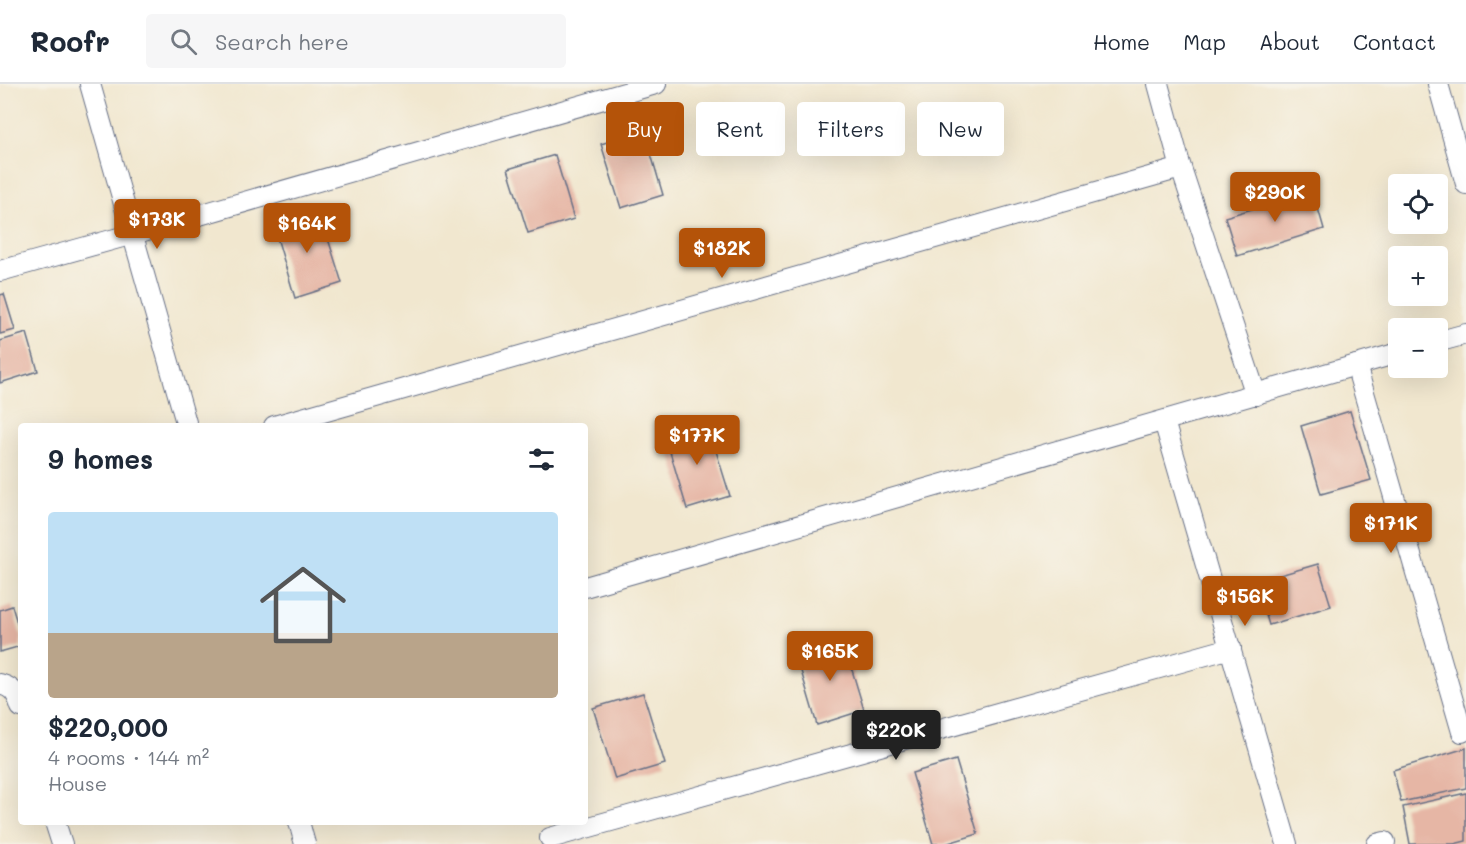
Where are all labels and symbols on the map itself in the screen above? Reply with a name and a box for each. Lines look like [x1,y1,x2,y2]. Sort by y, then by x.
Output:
pin: $290K [1233,172,1317,223]
pin: $173K [115,199,199,250]
pin: $164K [265,203,349,254]
pin: $182K [680,228,764,279]
pin: $177K [655,415,739,466]
pin: $171K [1349,503,1433,554]
pin: $156K [1203,576,1287,627]
pin: $165K [788,631,872,682]
pin: $220K [854,710,938,761]

